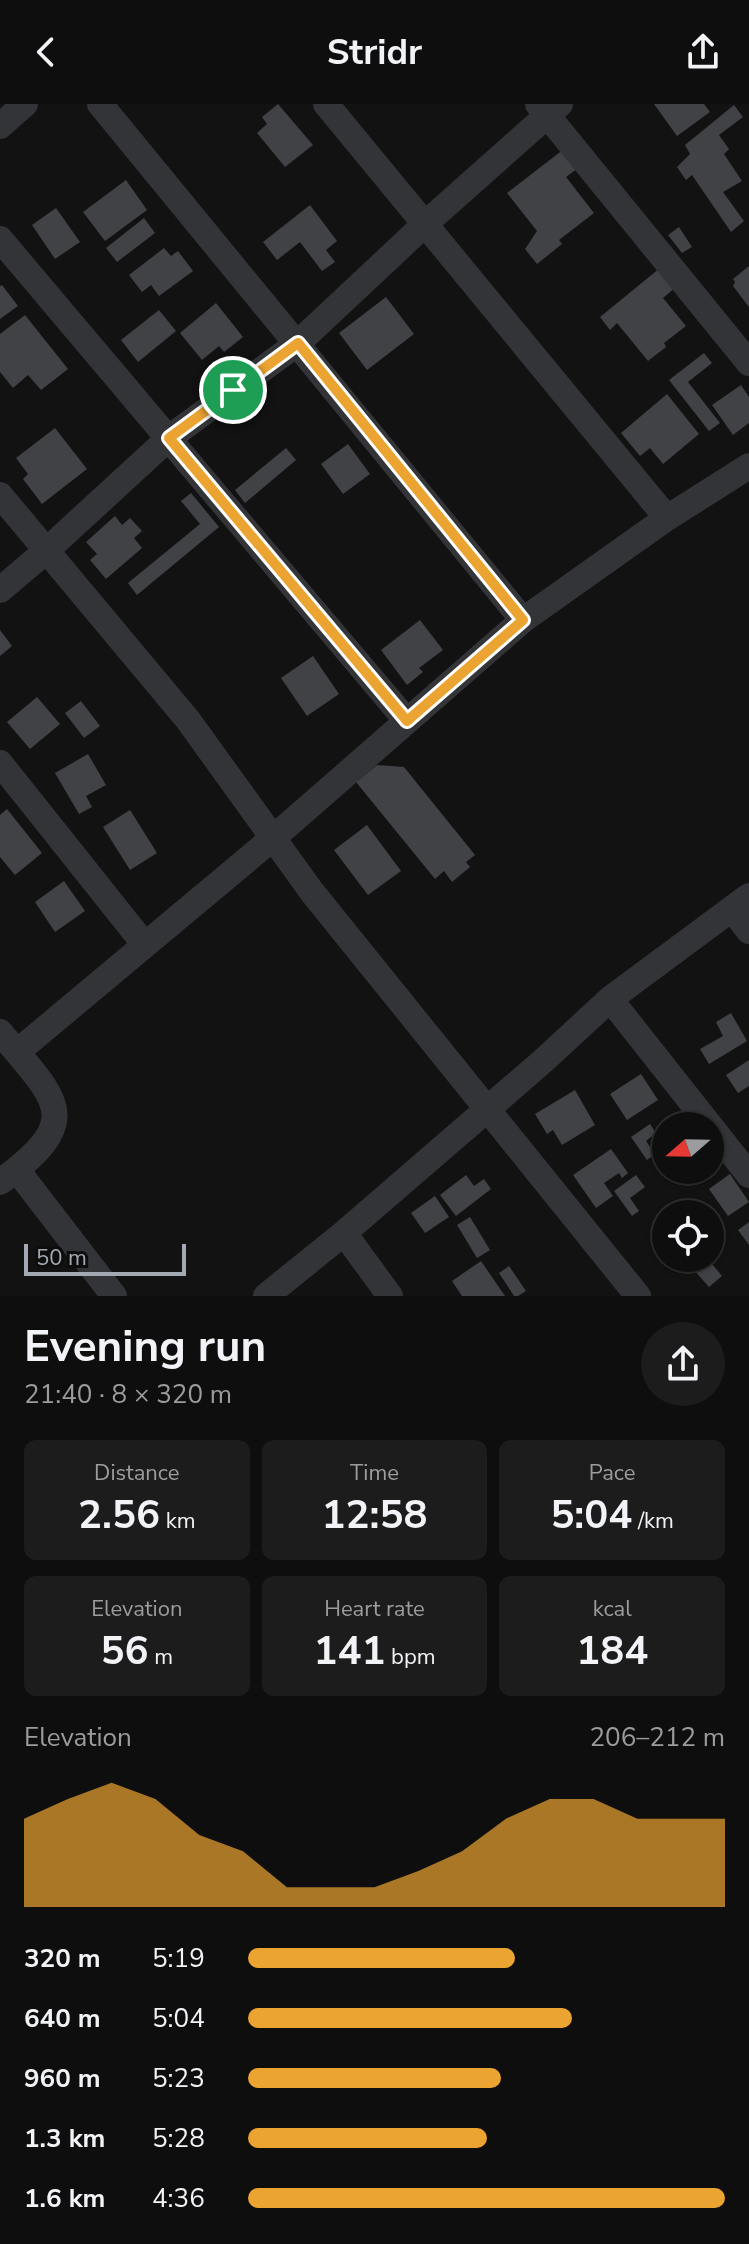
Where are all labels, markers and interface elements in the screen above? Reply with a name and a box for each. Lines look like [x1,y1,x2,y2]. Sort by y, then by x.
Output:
text: Stridr [327,28,422,77]
icon: back [24,30,68,74]
icon: share [681,30,725,74]
pin [199,356,267,424]
icon: arrive [211,368,255,412]
north arrow [652,1112,724,1184]
map controls [652,1112,724,1272]
button: locate [652,1200,724,1272]
scale bar [24,1240,186,1276]
text: 50 m [36,1243,87,1273]
text: Evening run [24,1317,266,1377]
button: share [641,1322,725,1406]
text: 21:40 · 8 × 320 m [24,1377,232,1412]
text: Distance [94,1458,180,1488]
text: Time [350,1458,399,1488]
text: Pace [589,1458,636,1488]
text: 2.56 [78,1488,160,1542]
text: 12:58 [322,1488,427,1542]
text: 5:04 [550,1488,632,1542]
text: km [160,1506,196,1536]
text: /km [632,1506,674,1536]
text: Elevation [91,1594,182,1624]
text: Heart rate [324,1594,425,1624]
text: kcal [593,1594,632,1624]
text: 56 [101,1624,149,1678]
text: 141 [313,1624,385,1678]
text: 184 [576,1624,648,1678]
text: m [149,1642,173,1672]
text: bpm [385,1642,436,1672]
text: Elevation [24,1720,132,1755]
text: 206–212 m [589,1720,725,1755]
text: 320 m [24,1941,101,1976]
text: 5:19 [152,1941,205,1976]
text: 640 m [24,2001,101,2036]
text: 5:04 [152,2001,205,2036]
text: 960 m [24,2061,101,2096]
text: 5:23 [152,2061,205,2096]
text: 1.3 km [24,2121,105,2156]
text: 5:28 [152,2121,205,2156]
text: 1.6 km [24,2181,105,2216]
text: 4:36 [152,2181,205,2216]

